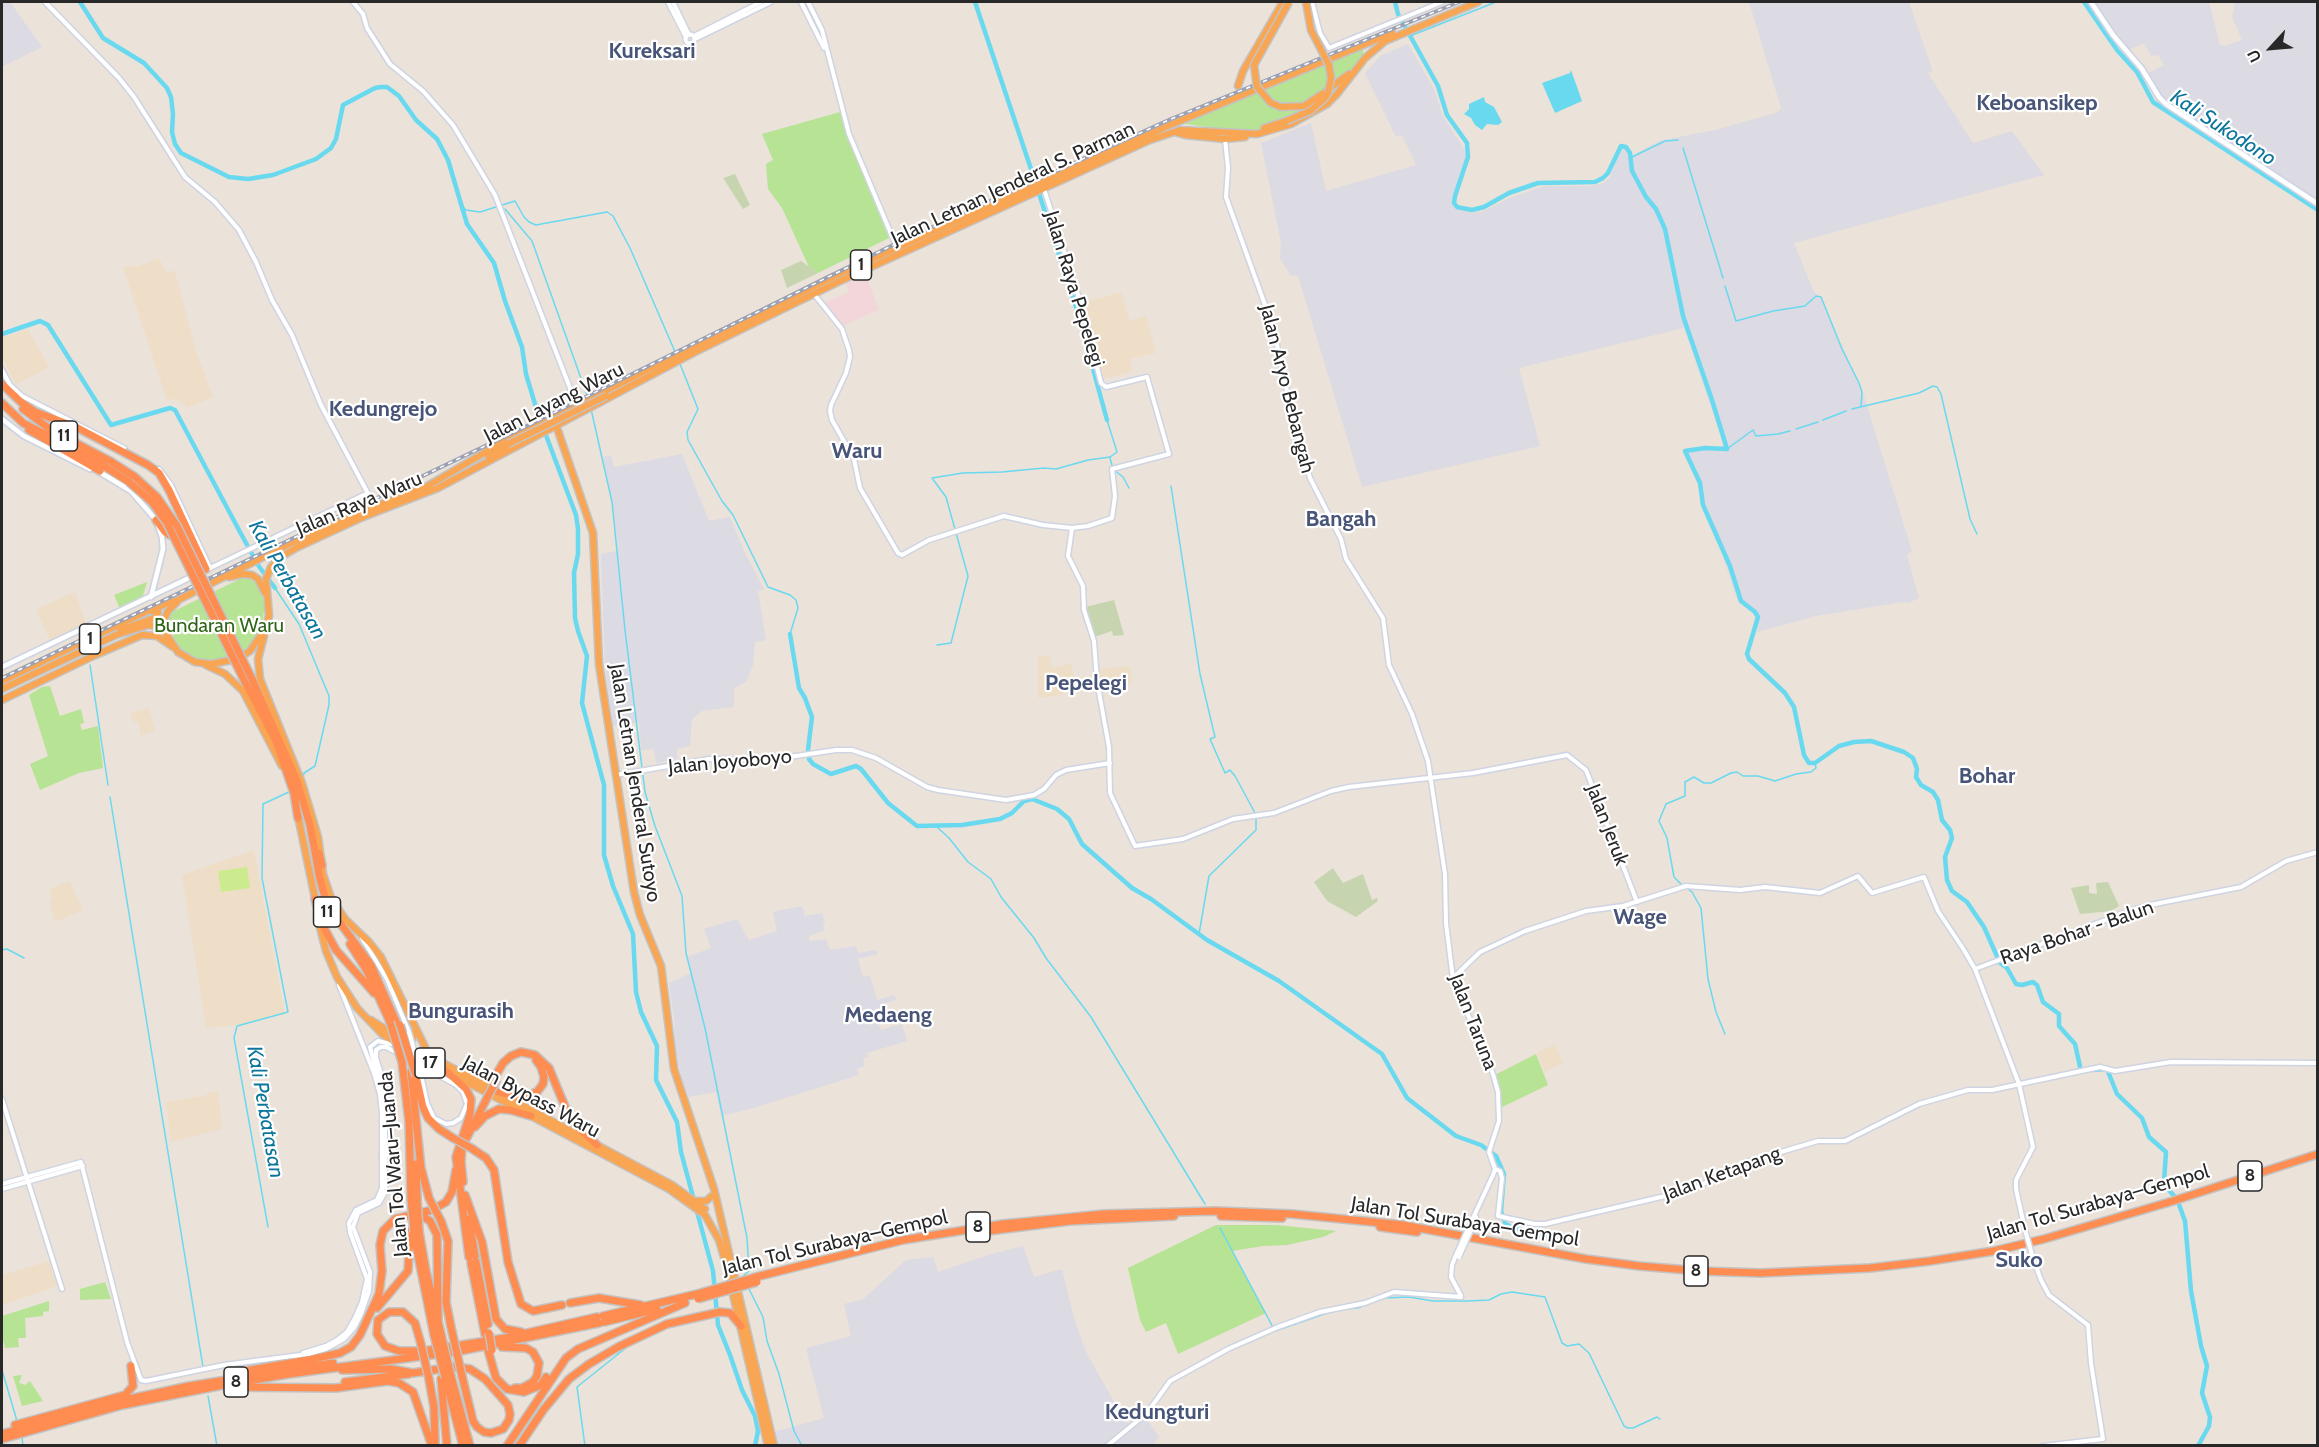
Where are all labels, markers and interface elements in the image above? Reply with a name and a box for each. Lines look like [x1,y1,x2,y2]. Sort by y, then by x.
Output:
north arrow [2241,18,2301,78]
district label: Kureksari [608,39,696,65]
text: U [2243,47,2265,65]
water label: Kali Sukodono [2166,85,2280,171]
district label: Keboansikep [1976,91,2098,117]
street label: Jalan Letnan Jenderal S. Parman [887,117,1139,251]
street label: Jalan Raya Pepelegi [1039,208,1109,370]
road number: 1 [850,250,872,280]
street label: Jalan Aryo Bebangah [1254,302,1320,476]
street label: Jalan Layang Waru [480,357,628,449]
district label: Kedungrejo [329,397,437,423]
road number: 11 [50,421,78,451]
district label: Waru [832,439,882,465]
street label: Jalan Raya Waru [293,467,425,541]
district label: Bangah [1306,507,1376,533]
water label: Kali Perbatasan [243,516,331,644]
park label: Bundaran Waru [154,614,284,638]
road number: 1 [80,624,100,654]
street label: Jalan Letnan Jenderal Sutoyo [604,662,666,904]
district label: Pepelegi [1045,671,1127,697]
street label: Jalan Joyoboyo [667,745,793,779]
district label: Bohar [1959,764,2015,790]
street label: Jalan Jeruk [1581,781,1633,869]
street label: Raya Bohar - Balun [1997,896,2157,970]
road number: 11 [314,897,340,927]
district label: Wage [1613,905,1667,931]
street label: Jalan Taruna [1444,970,1502,1074]
district label: Bungurasih [408,999,514,1025]
district label: Medaeng [844,1003,932,1029]
water label: Kali Perbatasan [241,1044,289,1180]
road number: 17 [415,1048,445,1078]
street label: Jalan Bypass Waru [458,1051,604,1143]
street label: Jalan Tol Waru–Juanda [374,1070,414,1258]
street label: Jalan Ketapang [1660,1142,1784,1206]
street label: Jalan Tol Surabaya–Gempol [1984,1160,2212,1246]
road number: 8 [2238,1161,2262,1191]
street label: Jalan Tol Surabaya–Gempol [1349,1192,1581,1252]
street label: Jalan Tol Surabaya–Gempol [720,1205,950,1281]
road number: 8 [966,1212,990,1242]
district label: Suko [1995,1248,2043,1274]
road number: 8 [1684,1256,1708,1286]
road number: 8 [224,1367,248,1397]
district label: Kedungturi [1105,1400,1209,1426]

